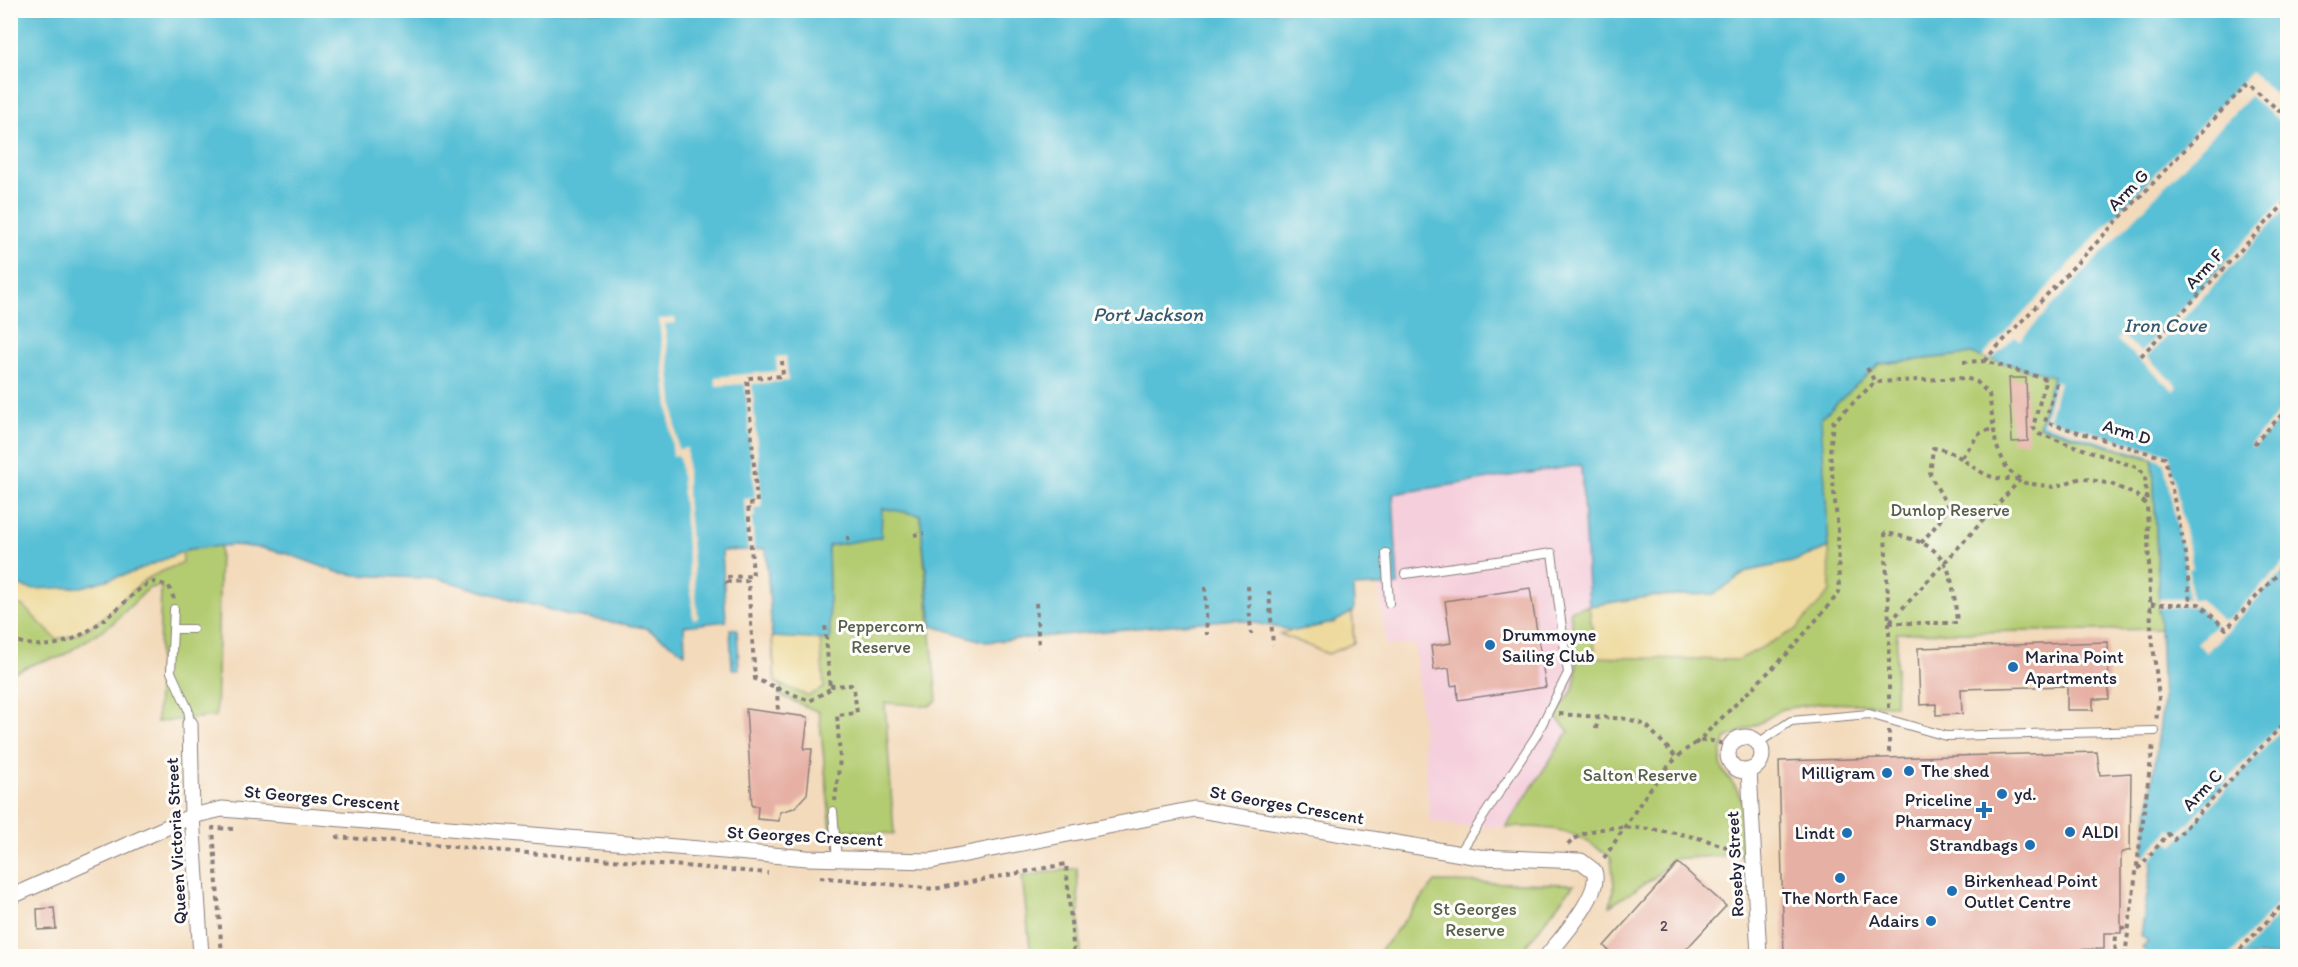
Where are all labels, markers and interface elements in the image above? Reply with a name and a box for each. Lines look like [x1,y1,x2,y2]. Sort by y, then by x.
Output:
street label: Arm G [2103,165,2153,215]
street label: Arm F [2180,244,2228,293]
water label: Port Jackson [1093,302,1204,326]
water label: Iron Cove [2124,313,2208,337]
street label: Arm D [2100,414,2154,450]
park label: Dunlop Reserve [1890,499,2010,521]
park label: Peppercorn Reserve [838,615,925,658]
place label: Drummoyne Sailing Club [1502,624,1597,667]
marker: Drummoyne Sailing Club [1483,638,1497,652]
place label: Marina Point Apartments [2025,646,2124,689]
marker: Marina Point Apartments [2006,660,2020,674]
street label: Queen Victoria Street [161,757,191,925]
place label: The shed [1921,760,1990,782]
place label: Milligram [1801,762,1876,784]
park label: Salton Reserve [1583,764,1697,786]
marker: The shed [1902,764,1916,778]
street label: Arm C [2177,765,2227,815]
marker: Milligram [1880,766,1894,780]
street label: St Georges Crescent [243,780,401,816]
street label: St Georges Crescent [1208,781,1366,829]
place label: yd. [2014,783,2037,805]
marker: yd. [1995,787,2009,801]
place label: Priceline Pharmacy [1895,789,1973,832]
marker: Priceline Pharmacy [1977,803,1991,817]
street label: Roseby Street [1721,810,1749,918]
street label: St Georges Crescent [726,821,884,851]
place label: ALDI [2082,821,2119,843]
place label: Lindt [1795,822,1835,844]
marker: ALDI [2063,825,2077,839]
marker: Lindt [1840,826,1854,840]
place label: Strandbags [1929,834,2018,856]
marker: Strandbags [2023,838,2037,852]
place label: Birkenhead Point Outlet Centre [1964,870,2098,913]
marker: The North Face [1833,871,1847,885]
marker: Birkenhead Point Outlet Centre [1945,884,1959,898]
place label: The North Face [1782,887,1898,909]
park label: St Georges Reserve [1433,898,1517,941]
place label: Adairs [1869,910,1919,932]
marker: Adairs [1924,914,1938,928]
house number: 2 [1660,917,1668,935]

